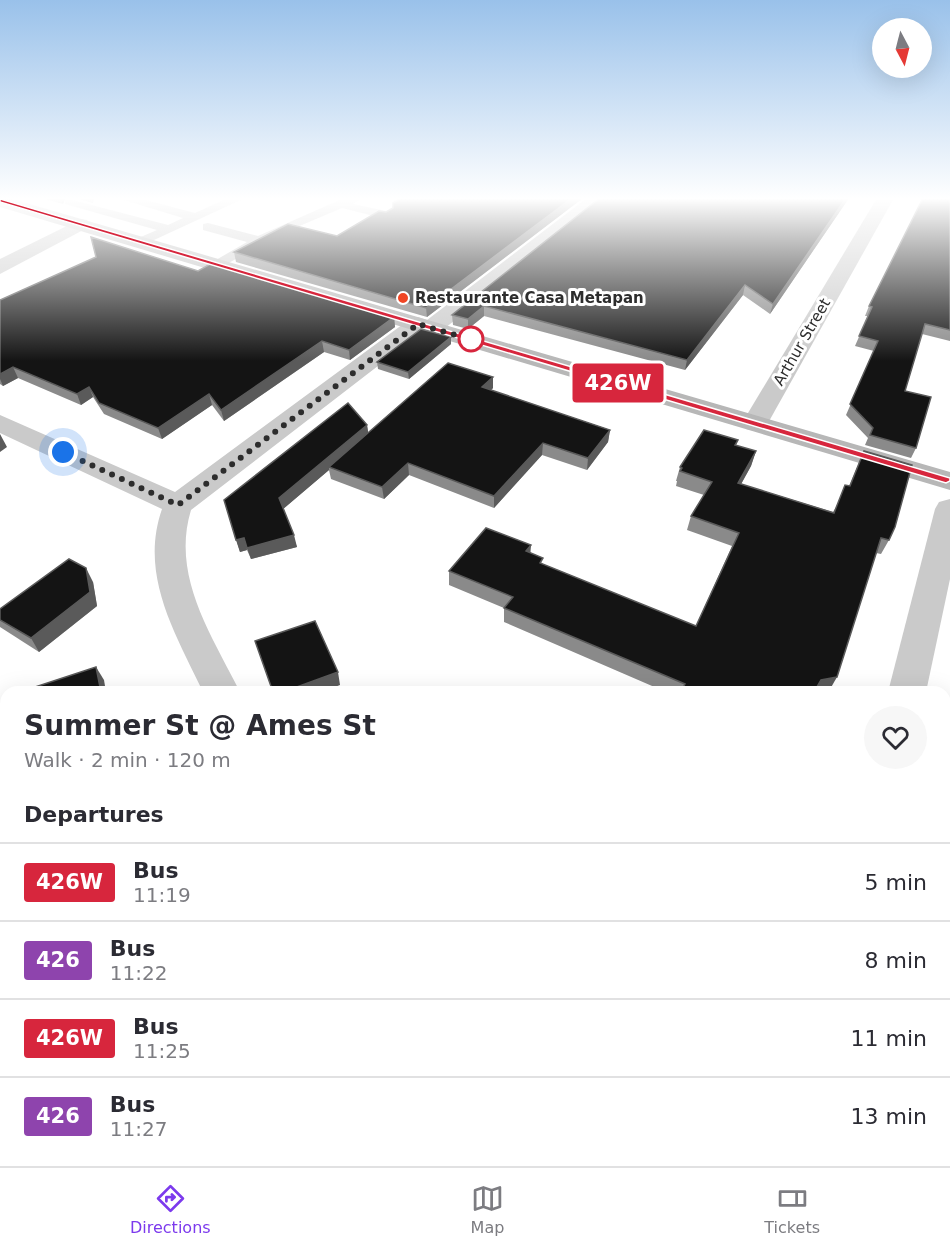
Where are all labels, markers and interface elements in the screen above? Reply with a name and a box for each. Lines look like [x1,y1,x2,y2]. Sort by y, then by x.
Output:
north arrow [872,18,932,78]
map controls [872,18,932,78]
place label: Restaurante Casa Metapan [415,289,644,307]
marker: Restaurante Casa Metapan [396,291,410,305]
street label: Arthur Street [770,295,834,389]
unlabelled marker [458,326,484,352]
line badge: 426W [576,364,660,403]
text: 426W [585,371,652,395]
your location [48,437,78,467]
button: heart [864,706,927,769]
text: Summer St @ Ames St [24,709,376,742]
text: Walk · 2 min · 120 m [24,748,231,772]
text: Departures [24,802,164,827]
text: Bus [133,858,179,883]
text: 426W [36,870,103,894]
text: 5 min [865,870,927,895]
text: 11:19 [133,883,191,907]
text: Bus [110,936,155,961]
text: 426 [36,948,80,972]
text: 8 min [865,948,927,973]
text: 11:22 [110,961,167,985]
text: Bus [133,1014,179,1039]
text: 426W [36,1026,103,1050]
text: 11 min [851,1026,927,1051]
text: 11:25 [133,1039,191,1063]
text: Bus [110,1092,155,1117]
text: 426 [36,1104,80,1128]
text: 13 min [851,1104,927,1129]
text: 11:27 [110,1117,167,1141]
tab: Directions [130,1182,211,1237]
tab: Map [471,1182,504,1237]
tab: Tickets [764,1182,820,1237]

